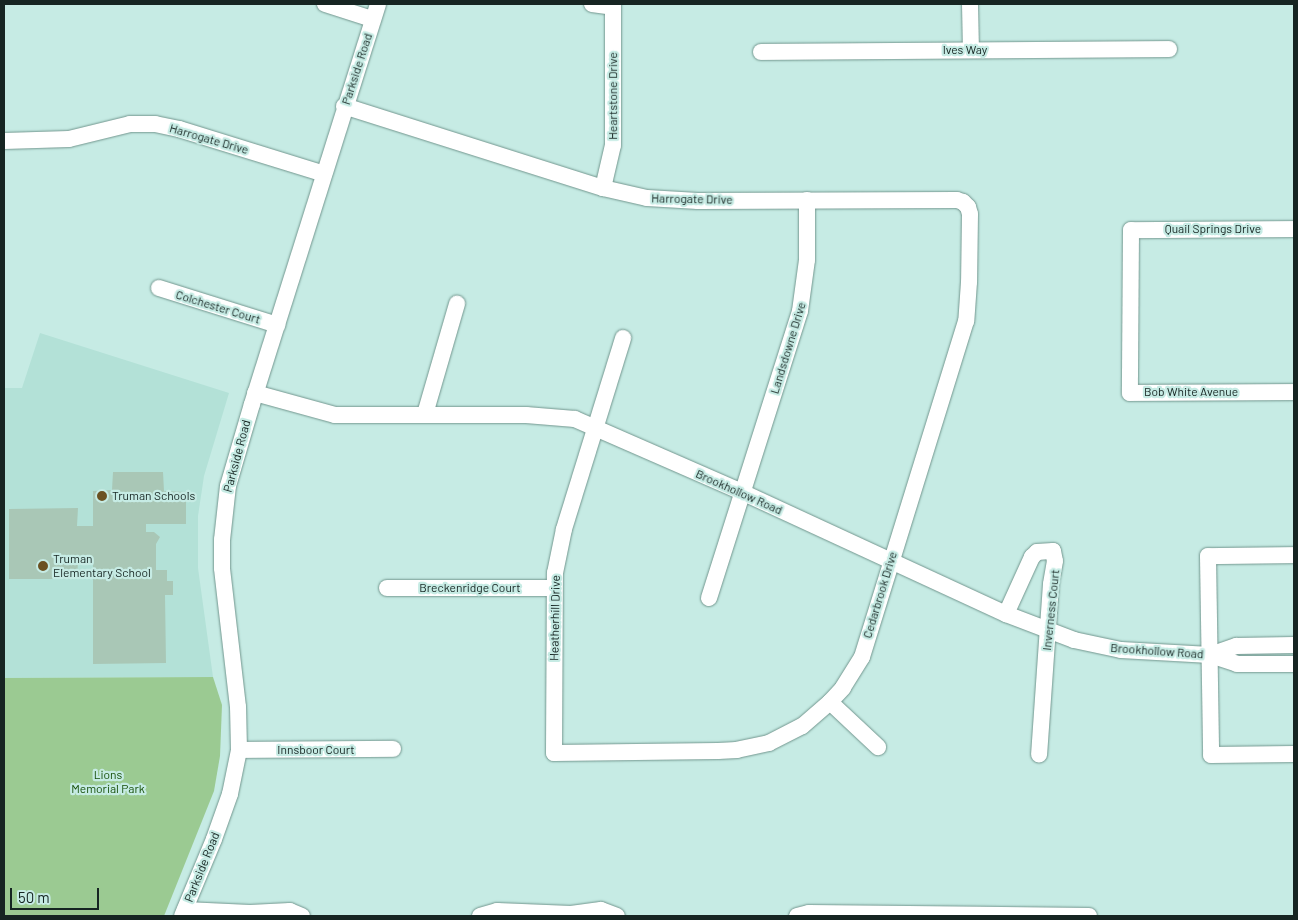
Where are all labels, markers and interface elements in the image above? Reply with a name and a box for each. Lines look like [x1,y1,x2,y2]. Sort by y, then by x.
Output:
street label: Parkside Road [339,31,375,107]
street label: Ives Way [943,43,987,57]
street label: Heartstone Drive [606,52,620,140]
street label: Harrogate Drive [168,121,250,157]
street label: Harrogate Drive [651,191,733,207]
street label: Quail Springs Drive [1165,222,1261,236]
street label: Colchester Court [174,287,262,327]
street label: Landsdowne Drive [767,300,809,396]
street label: Bob White Avenue [1144,385,1238,399]
street label: Parkside Road [220,418,254,494]
street label: Brookhollow Road [693,466,785,518]
place label: Truman Schools [112,489,195,503]
marker: Truman Schools [96,490,108,502]
street label: Cedarbrook Drive [860,550,900,640]
place label: Truman Elementary School [53,552,151,580]
marker: Truman Elementary School [37,560,49,572]
street label: Inverness Court [1040,569,1062,651]
street label: Heatherhill Drive [547,575,563,661]
street label: Breckenridge Court [419,581,521,595]
street label: Brookhollow Road [1110,641,1204,661]
street label: Innsboor Court [277,743,355,757]
park label: Lions Memorial Park [71,768,145,796]
street label: Parkside Road [181,830,223,904]
scale bar [12,878,101,910]
text: 50 m [18,888,50,906]

